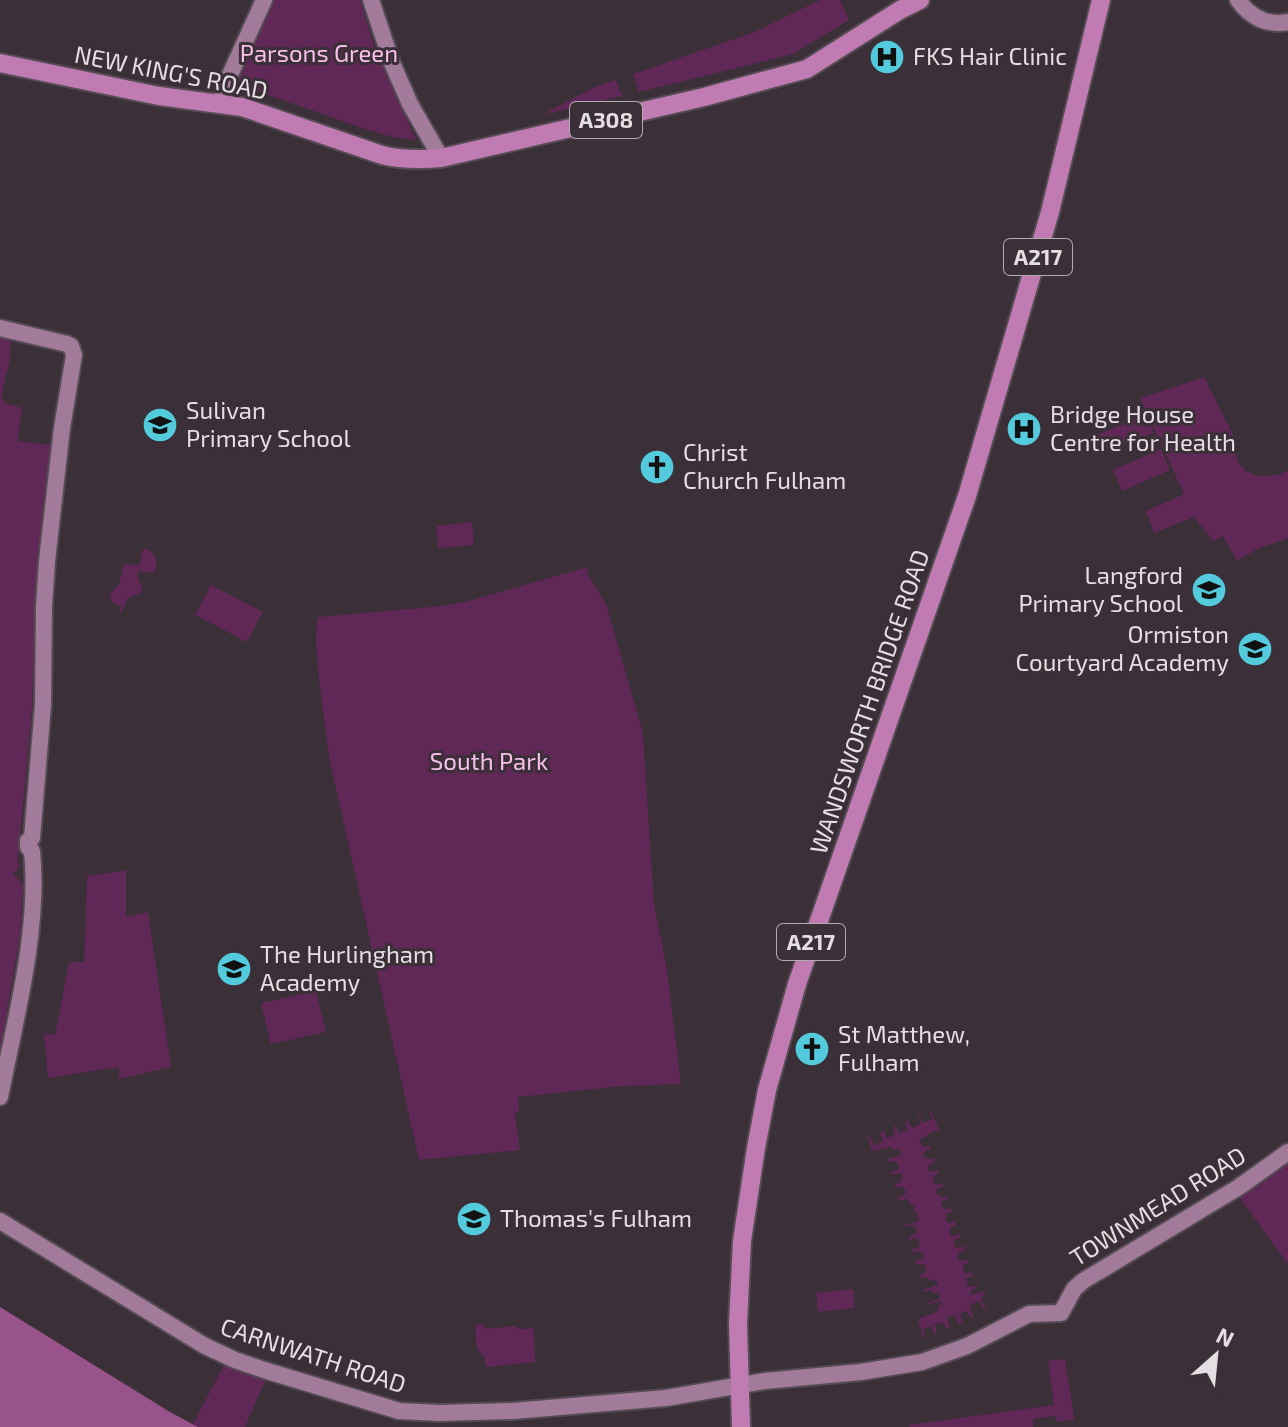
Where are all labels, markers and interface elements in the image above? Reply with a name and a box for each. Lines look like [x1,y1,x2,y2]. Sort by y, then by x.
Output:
park label: Parsons Green [240,38,398,67]
hospital icon: FKS Hair Clinic [868,38,906,76]
street label: NEW KING'S ROAD [72,39,270,104]
place label: FKS Hair Clinic [913,41,1067,70]
road number: A308 [570,102,642,138]
road number: A217 [1004,239,1072,275]
place label: Sulivan Primary School [186,395,351,452]
place label: Bridge House Centre for Health [1050,399,1236,456]
school or university icon: Sulivan Primary School [141,406,179,444]
hospital icon: Bridge House Centre for Health [1005,410,1043,448]
place label: Christ Church Fulham [683,437,846,494]
church icon: Christ Church Fulham [638,448,676,486]
street label: WANDSWORTH BRIDGE ROAD [803,546,934,857]
place label: Langford Primary School [1018,560,1183,617]
school or university icon: Langford Primary School [1190,571,1228,609]
place label: Ormiston Courtyard Academy [1015,619,1229,676]
school or university icon: Ormiston Courtyard Academy [1236,630,1274,668]
park label: South Park [430,746,548,775]
road number: A217 [777,924,845,960]
place label: The Hurlingham Academy [260,939,434,996]
school or university icon: The Hurlingham Academy [215,950,253,988]
place label: St Matthew, Fulham [838,1019,970,1076]
church icon: St Matthew, Fulham [793,1030,831,1068]
street label: TOWNMEAD ROAD [1064,1140,1250,1271]
school or university icon: Thomas's Fulham [455,1200,493,1238]
place label: Thomas's Fulham [500,1203,692,1232]
street label: CARNWATH ROAD [217,1311,410,1398]
north arrow [1176,1315,1256,1395]
text: N [1213,1321,1239,1351]

